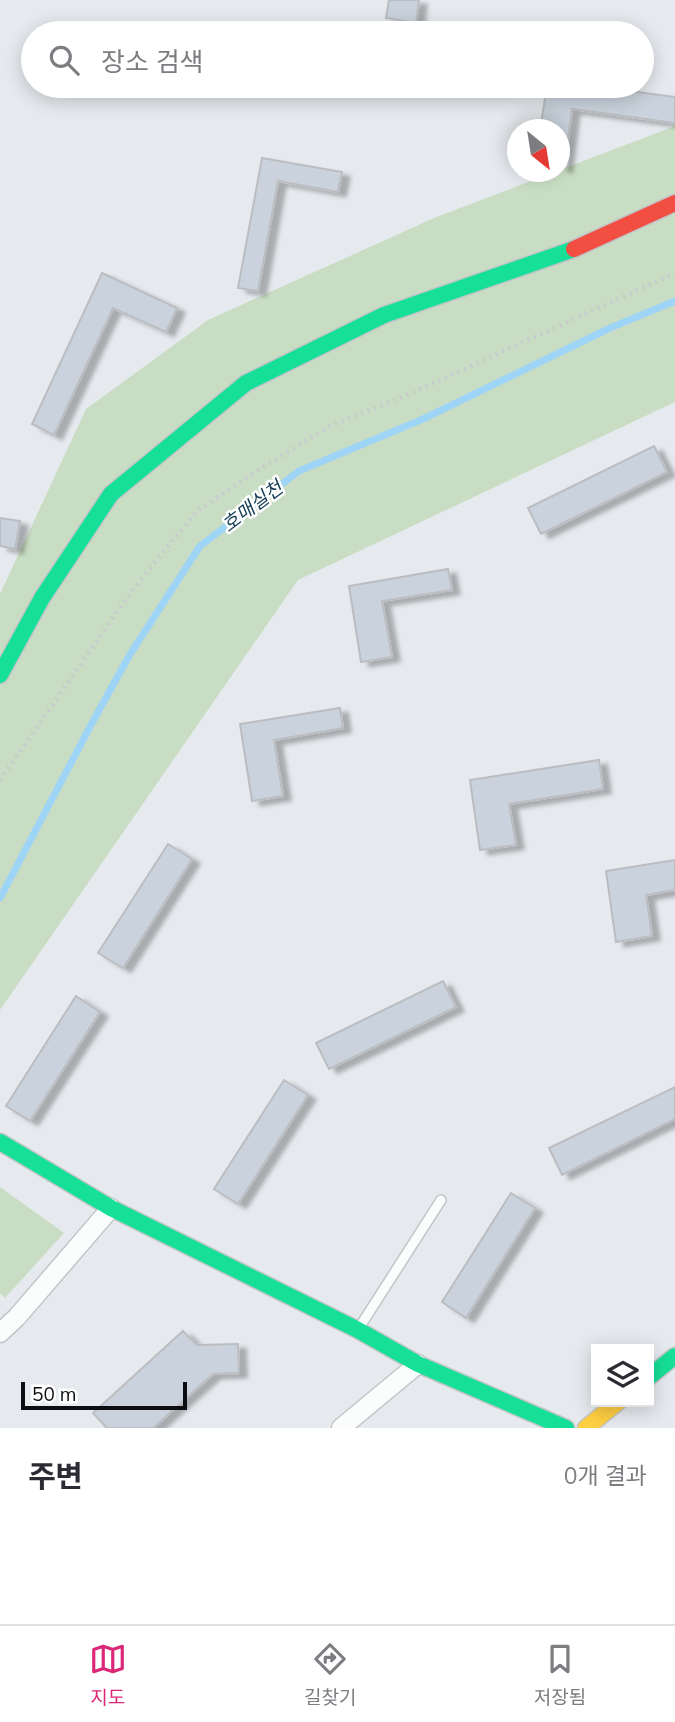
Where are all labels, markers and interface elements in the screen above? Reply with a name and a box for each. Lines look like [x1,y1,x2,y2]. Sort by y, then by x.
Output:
search box [21,21,654,98]
icon: search [45,41,83,79]
text: 장소 검색 [101,45,203,78]
north arrow [507,119,570,182]
water label: 호매실천 [217,474,288,537]
map controls [591,1344,654,1407]
button: layers [591,1344,654,1407]
scale bar [21,1379,187,1411]
text: 50 m [32,1382,76,1406]
text: 주변 [28,1457,83,1495]
text: 0개 결과 [564,1461,647,1490]
tab: 지도 [89,1640,127,1709]
tab: 길찾기 [304,1640,356,1709]
tab: 저장됨 [534,1640,586,1709]

